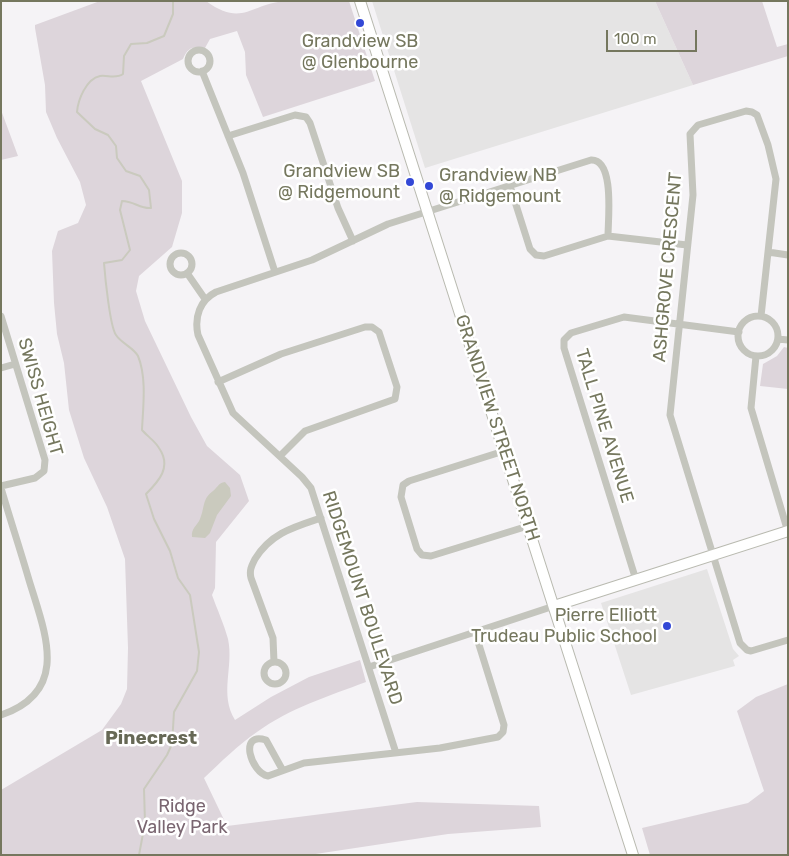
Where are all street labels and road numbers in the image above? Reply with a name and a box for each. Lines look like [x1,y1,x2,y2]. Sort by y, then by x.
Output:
street label: ASHGROVE CRESCENT [649,171,687,363]
street label: GRANDVIEW STREET NORTH [450,312,544,544]
street label: SWISS HEIGHT [13,336,67,458]
street label: TALL PINE AVENUE [570,346,638,506]
street label: RIDGEMOUNT BOULEVARD [317,488,407,708]

